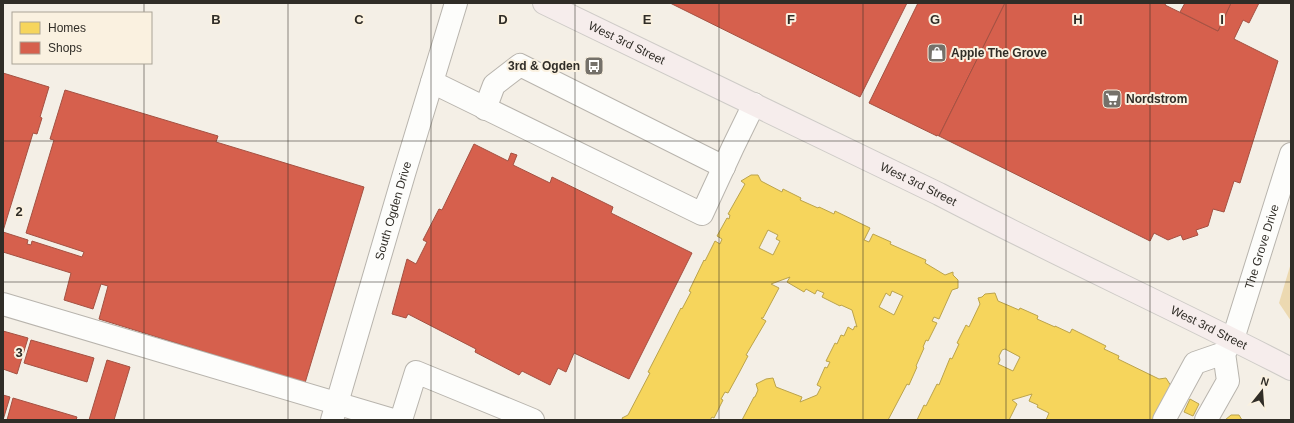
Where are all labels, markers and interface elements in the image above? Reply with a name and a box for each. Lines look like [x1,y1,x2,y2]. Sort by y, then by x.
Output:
legend [12,12,152,64]
text: B [211,12,221,27]
text: C [354,12,364,27]
text: D [498,12,508,27]
text: E [643,12,652,27]
text: F [787,12,795,27]
text: G [930,12,940,27]
text: H [1073,12,1083,27]
text: I [1220,12,1224,27]
street label: West 3rd Street [586,19,668,68]
text: Homes [48,21,86,35]
text: Shops [48,41,82,55]
shop icon: Apple The Grove [926,42,948,64]
place label: Apple The Grove [951,46,1047,60]
bus stop icon: 3rd & Ogden [583,55,605,77]
place label: 3rd & Ogden [508,59,580,73]
supermarket icon: Nordstrom [1101,88,1123,110]
place label: Nordstrom [1126,92,1187,106]
street label: South Ogden Drive [372,159,415,262]
street label: West 3rd Street [878,160,960,209]
street label: The Grove Drive [1242,202,1282,291]
text: 2 [15,204,23,219]
street label: West 3rd Street [1169,303,1250,353]
text: 3 [15,345,23,360]
north arrow [1242,371,1282,411]
text: N [1259,375,1271,388]

